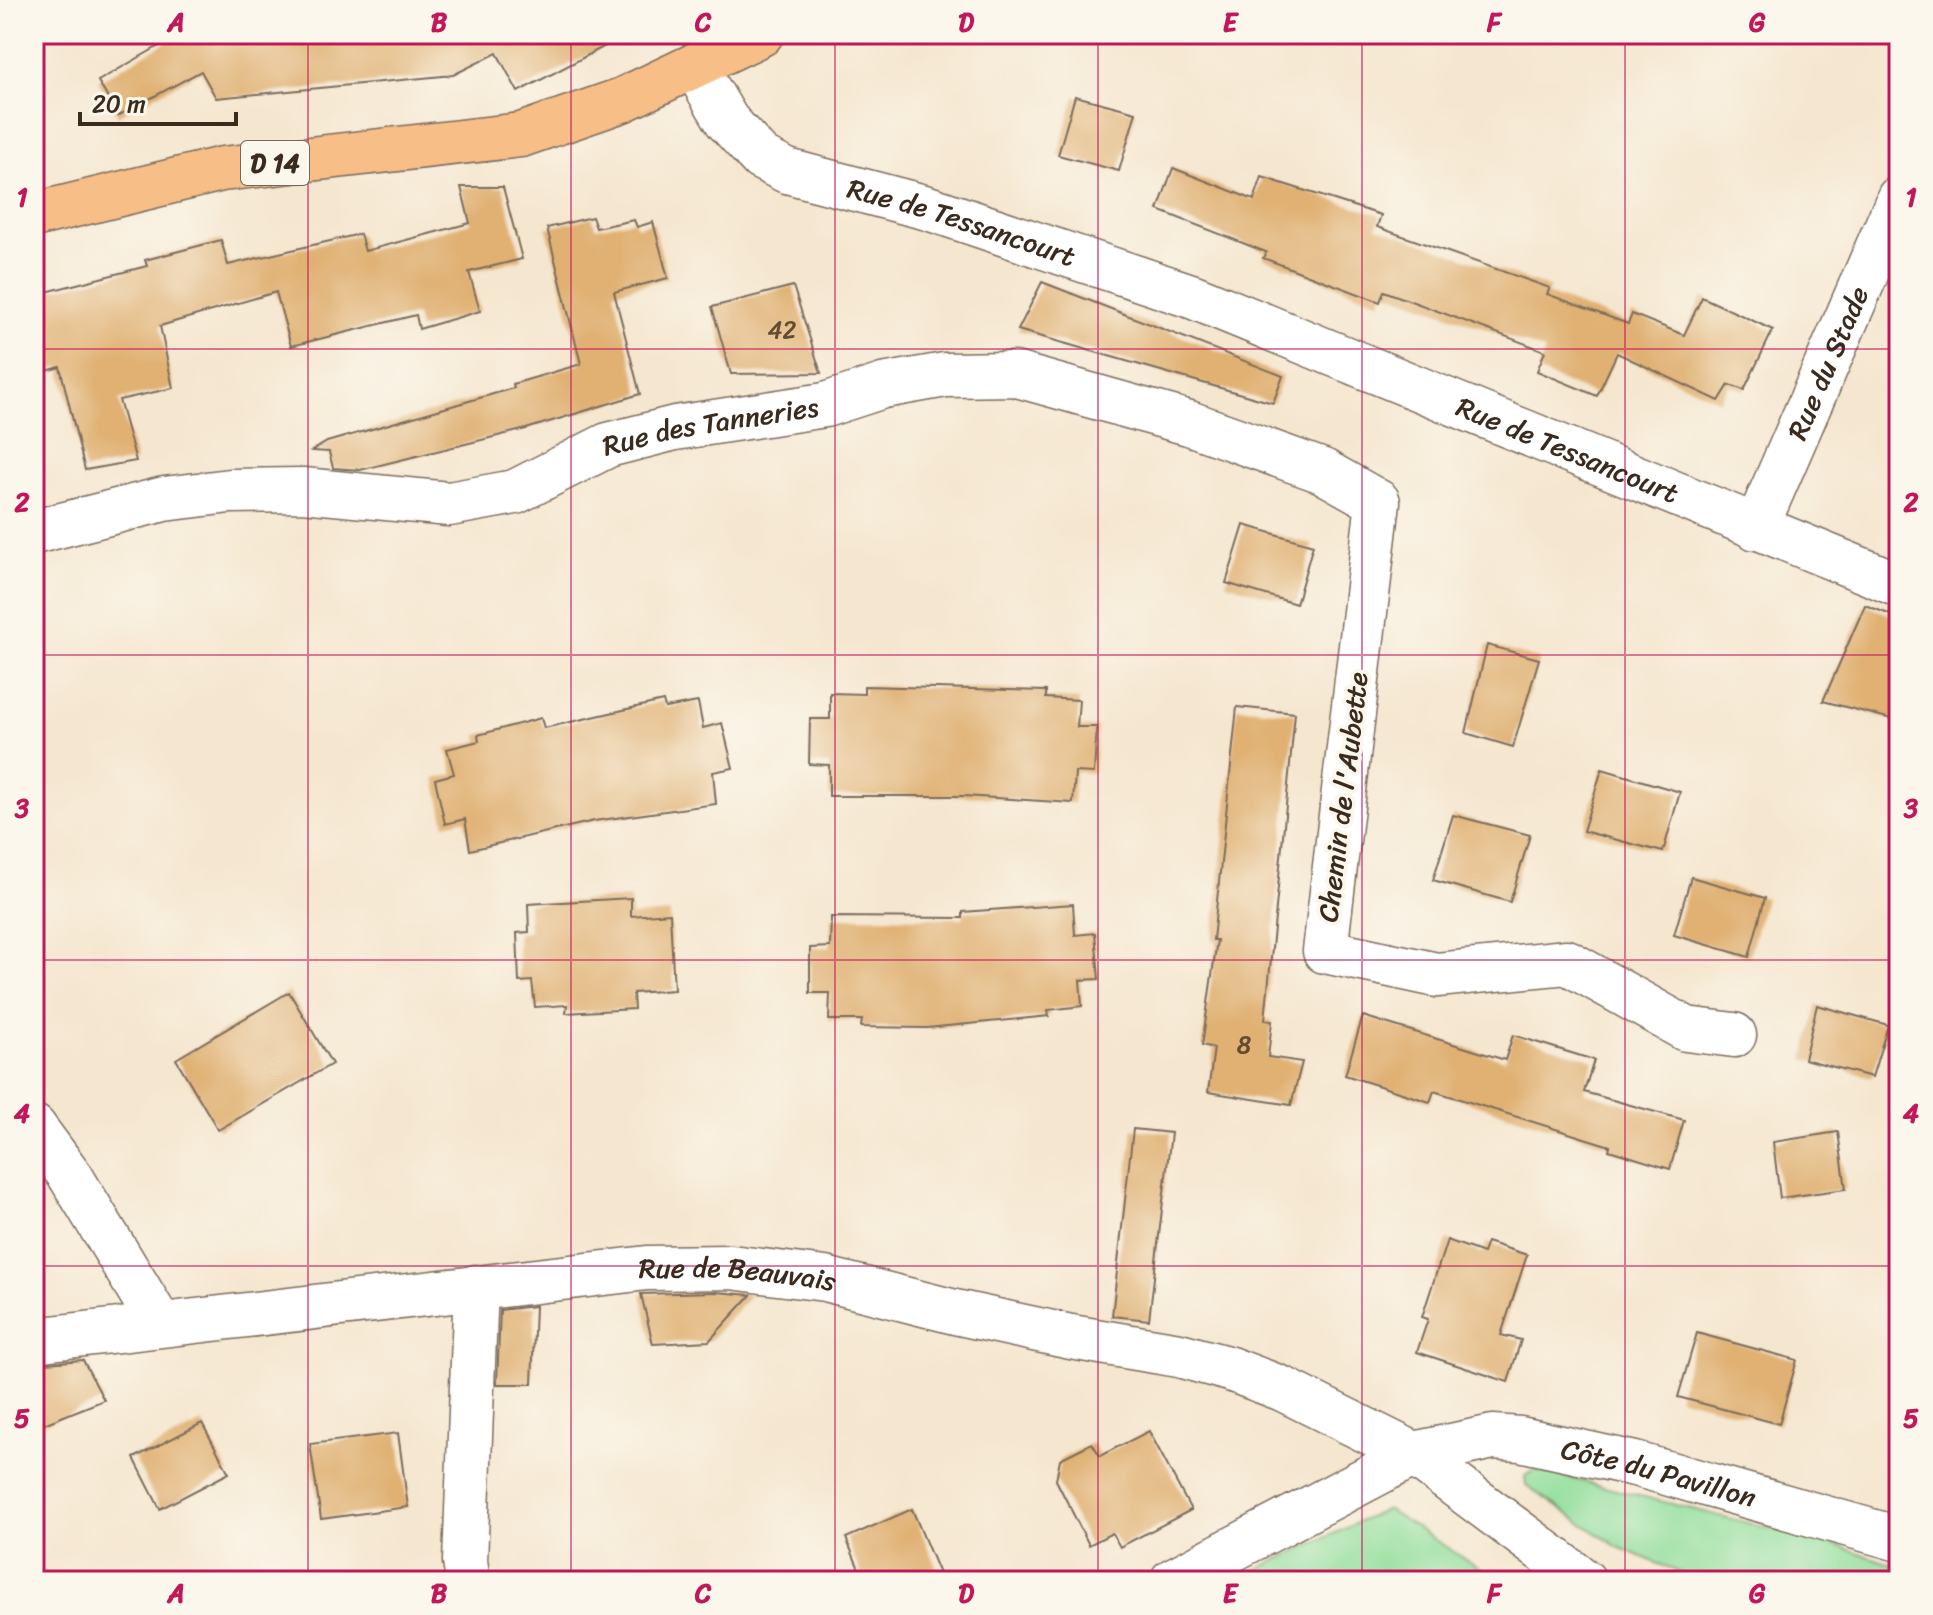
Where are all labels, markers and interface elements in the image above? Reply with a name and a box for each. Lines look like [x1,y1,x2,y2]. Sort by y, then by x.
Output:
text: A [166,0,185,45]
text: B [431,0,448,45]
text: C [694,0,712,45]
text: D [958,0,974,45]
text: E [1223,0,1240,45]
text: F [1486,0,1503,45]
text: G [1749,0,1766,45]
scale bar [80,76,236,126]
text: 20 m [92,83,146,125]
road number: D 14 [241,141,309,185]
street label: Rue de Tessancourt [842,163,1082,280]
text: 1 [16,174,28,220]
text: 1 [1905,174,1917,220]
street label: Rue du Stade [1773,278,1883,448]
house number: 42 [768,309,797,351]
street label: Rue des Tanneries [597,382,822,470]
street label: Rue de Tessancourt [1449,382,1687,517]
text: 2 [13,479,30,525]
text: 2 [1902,479,1919,525]
street label: Chemin de l'Aubette [1303,669,1383,925]
text: 3 [14,785,30,831]
text: 3 [1903,785,1919,831]
house number: 8 [1237,1024,1251,1066]
text: 4 [14,1090,30,1136]
text: 4 [1903,1090,1919,1136]
street label: Rue de Beauvais [638,1242,842,1305]
text: 5 [14,1395,30,1441]
text: 5 [1903,1395,1919,1441]
street label: Côte du Pavillon [1557,1424,1762,1522]
text: A [166,1570,185,1615]
text: B [431,1570,448,1615]
text: C [694,1570,712,1615]
text: D [958,1570,974,1615]
text: E [1223,1570,1240,1615]
text: F [1486,1570,1503,1615]
text: G [1749,1570,1766,1615]

